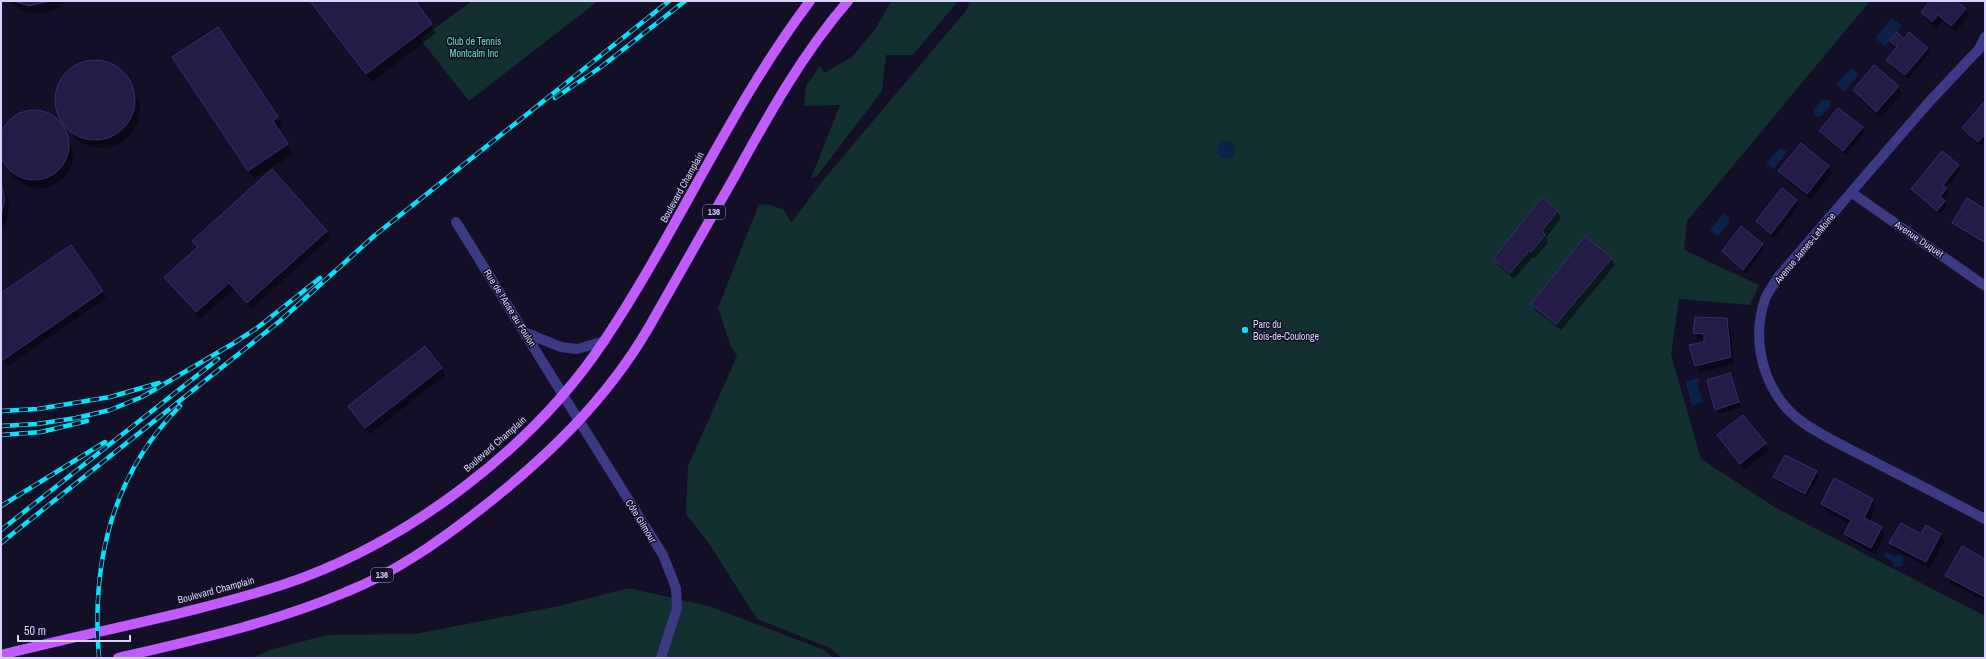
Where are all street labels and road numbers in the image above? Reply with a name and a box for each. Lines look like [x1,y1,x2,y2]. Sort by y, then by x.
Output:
street label: Boulevard Champlain [657,149,707,225]
road number: 136 [703,205,725,219]
street label: Avenue James-LeMoine [1771,209,1839,287]
street label: Avenue Duquet [1891,217,1947,261]
street label: Rue de l'Anse au Foulon [481,267,539,349]
street label: Boulevard Champlain [461,413,529,475]
street label: Côte Gilmour [623,497,660,545]
road number: 136 [371,568,393,582]
street label: Boulevard Champlain [176,574,256,606]

